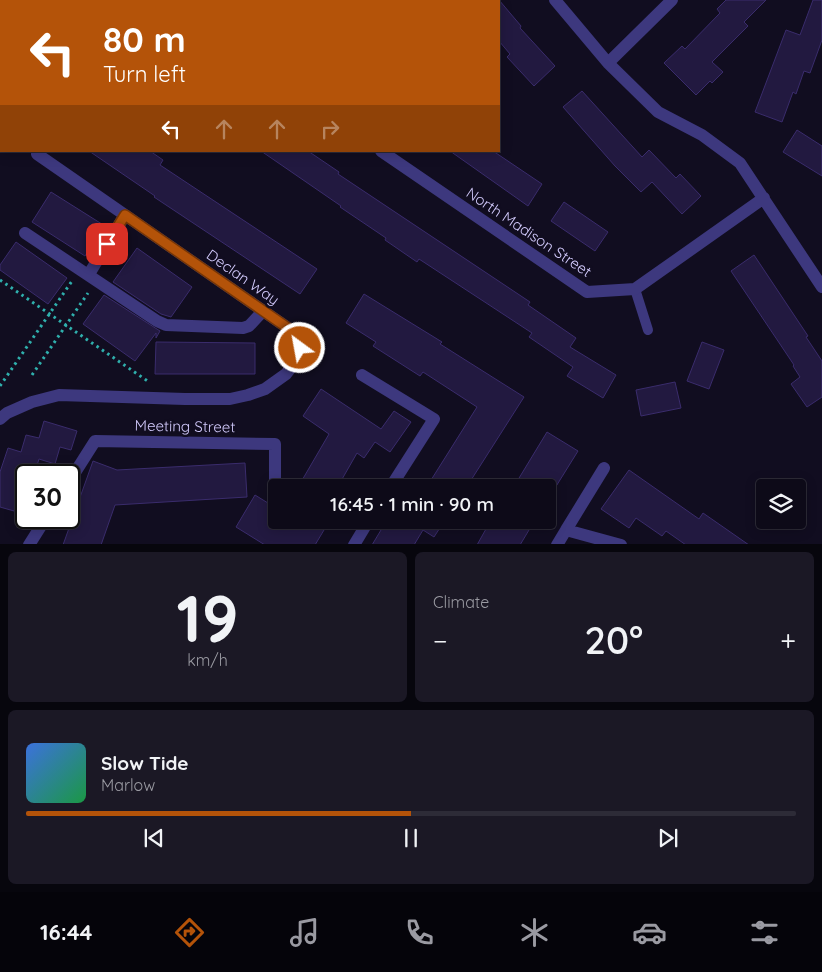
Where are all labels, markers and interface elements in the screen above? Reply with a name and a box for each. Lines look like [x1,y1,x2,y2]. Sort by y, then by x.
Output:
text: 80 m [103,17,186,61]
icon: left [20,20,85,85]
text: Turn left [103,60,186,88]
icon: left [157,115,185,143]
icon: ahead [210,115,238,143]
icon: ahead [263,115,291,143]
icon: right [316,115,344,143]
street label: North Madison Street [463,183,595,281]
pin [86,223,128,265]
icon: arrive [93,230,121,258]
street label: Declan Way [203,245,283,309]
position arrow [273,321,325,373]
street label: Meeting Street [134,416,236,436]
speed limit sign: 30 [15,464,80,529]
map controls [756,479,806,529]
button: layers [756,479,806,529]
text: 16:45 · 1 min · 90 m [330,492,494,516]
text: 19 [176,577,239,658]
text: Climate [433,592,489,612]
text: 20° [585,616,643,664]
text: − [433,623,448,658]
text: + [780,623,796,658]
text: km/h [187,650,228,670]
text: Slow Tide [101,751,189,775]
text: Marlow [101,775,155,795]
icon: previous [140,824,168,852]
icon: pause [397,824,425,852]
icon: next [654,824,682,852]
icon: directions [172,915,207,950]
icon: music [287,915,322,950]
icon: phone [402,915,437,950]
icon: climate [517,915,552,950]
icon: car [632,915,667,950]
icon: filters [747,915,782,950]
text: 16:44 [40,918,93,946]

